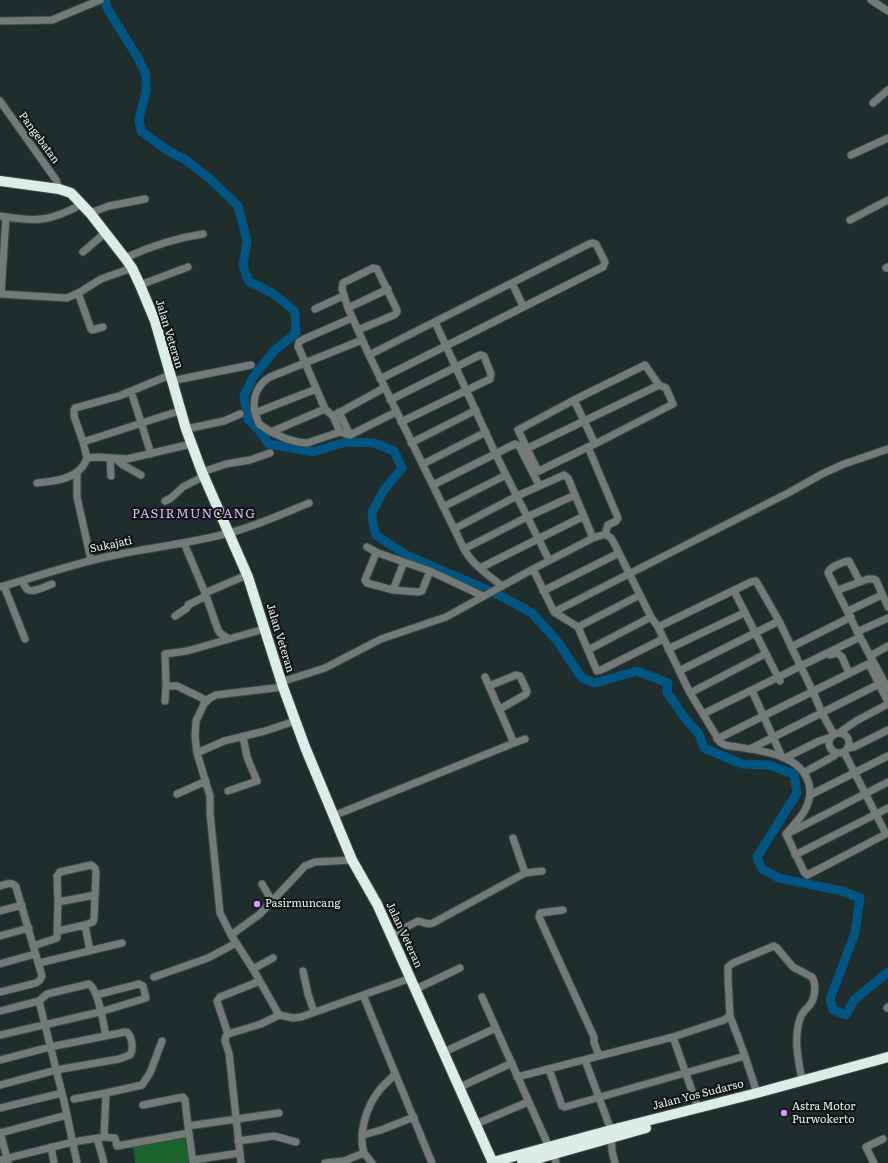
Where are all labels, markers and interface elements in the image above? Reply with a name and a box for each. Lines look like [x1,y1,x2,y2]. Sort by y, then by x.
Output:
street label: Pangebatan [16,110,62,166]
street label: Jalan Veteran [152,298,186,370]
district label: PASIRMUNCANG [132,506,256,522]
street label: Sukajati [89,534,133,556]
street label: Jalan Veteran [263,602,297,674]
place label: Pasirmuncang [265,897,341,911]
marker: Pasirmuncang [252,899,262,909]
street label: Jalan Veteran [383,900,425,970]
street label: Jalan Yos Sudarso [651,1077,745,1113]
place label: Astra Motor Purwokerto [792,1100,856,1126]
marker: Astra Motor Purwokerto [779,1108,789,1118]

